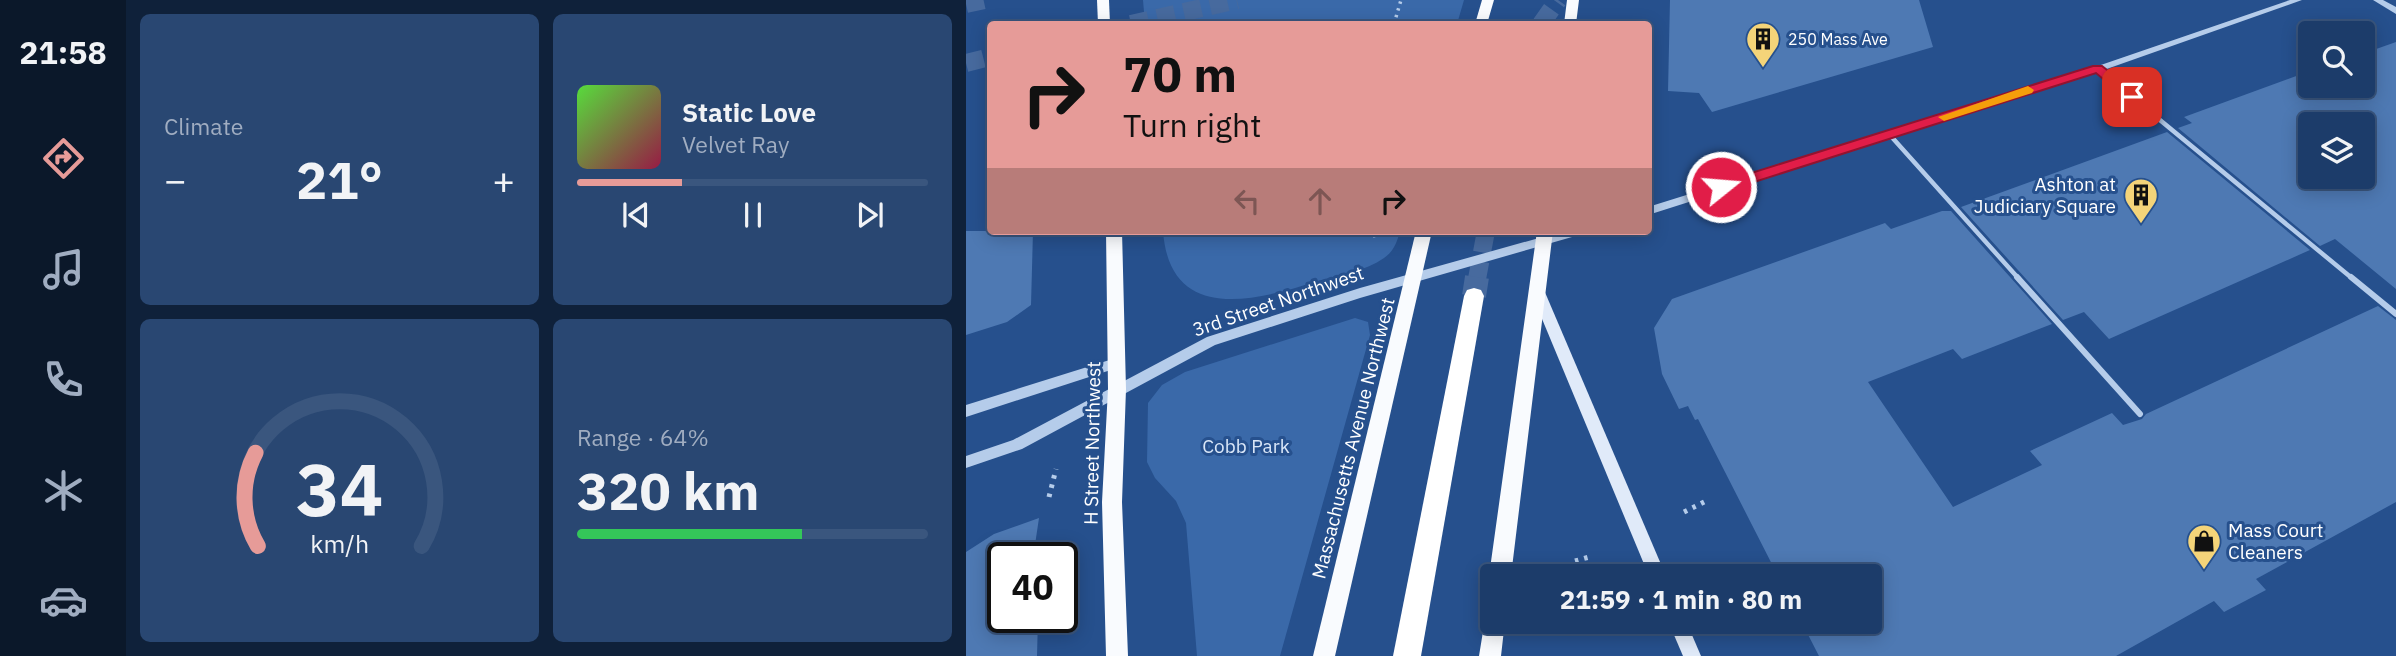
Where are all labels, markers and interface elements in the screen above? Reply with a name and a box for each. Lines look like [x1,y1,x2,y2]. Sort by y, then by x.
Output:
building icon: 250 Mass Ave [1744,20,1782,69]
map controls [2298,21,2375,189]
button: search [2298,21,2375,98]
place label: 250 Mass Ave [1788,29,1888,49]
text: 21:58 [19,31,107,73]
text: 70 m [1123,42,1237,105]
icon: right [1008,49,1099,140]
pin [2102,67,2162,127]
icon: arrive [2113,78,2151,116]
text: Static Love [682,95,816,129]
text: Turn right [1123,104,1261,146]
text: Climate [164,111,243,141]
button: layers [2298,112,2375,189]
text: Velvet Ray [682,129,789,159]
icon: directions [39,134,88,183]
text: 21° [296,146,383,213]
position arrow [1684,150,1758,224]
text: − [164,155,187,204]
text: + [492,155,515,204]
place label: Ashton at Judiciary Square [1974,172,2116,218]
building icon: Ashton at Judiciary Square [2122,176,2160,225]
icon: left [1228,182,1266,220]
icon: ahead [1301,182,1339,220]
icon: right [1374,182,1412,220]
icon: previous [617,196,655,234]
icon: pause [734,196,772,234]
icon: next [851,196,889,234]
icon: music [39,245,88,294]
street label: 3rd Street Northwest [1189,260,1367,342]
street label: Massachusetts Avenue Northwest [1306,295,1400,581]
icon: phone [39,355,88,404]
street label: H Street Northwest [1079,361,1105,525]
text: Range · 64% [577,422,709,452]
park label: Cobb Park [1202,434,1290,458]
text: 34 [296,442,383,537]
text: 320 km [577,457,759,524]
icon: climate [39,466,88,515]
place label: Mass Court Cleaners [2228,518,2323,564]
shop icon: Mass Court Cleaners [2185,522,2223,571]
text: km/h [310,527,369,560]
speed limit sign: 40 [987,542,1078,633]
icon: car [39,576,88,625]
text: 21:59 · 1 min · 80 m [1560,582,1802,616]

